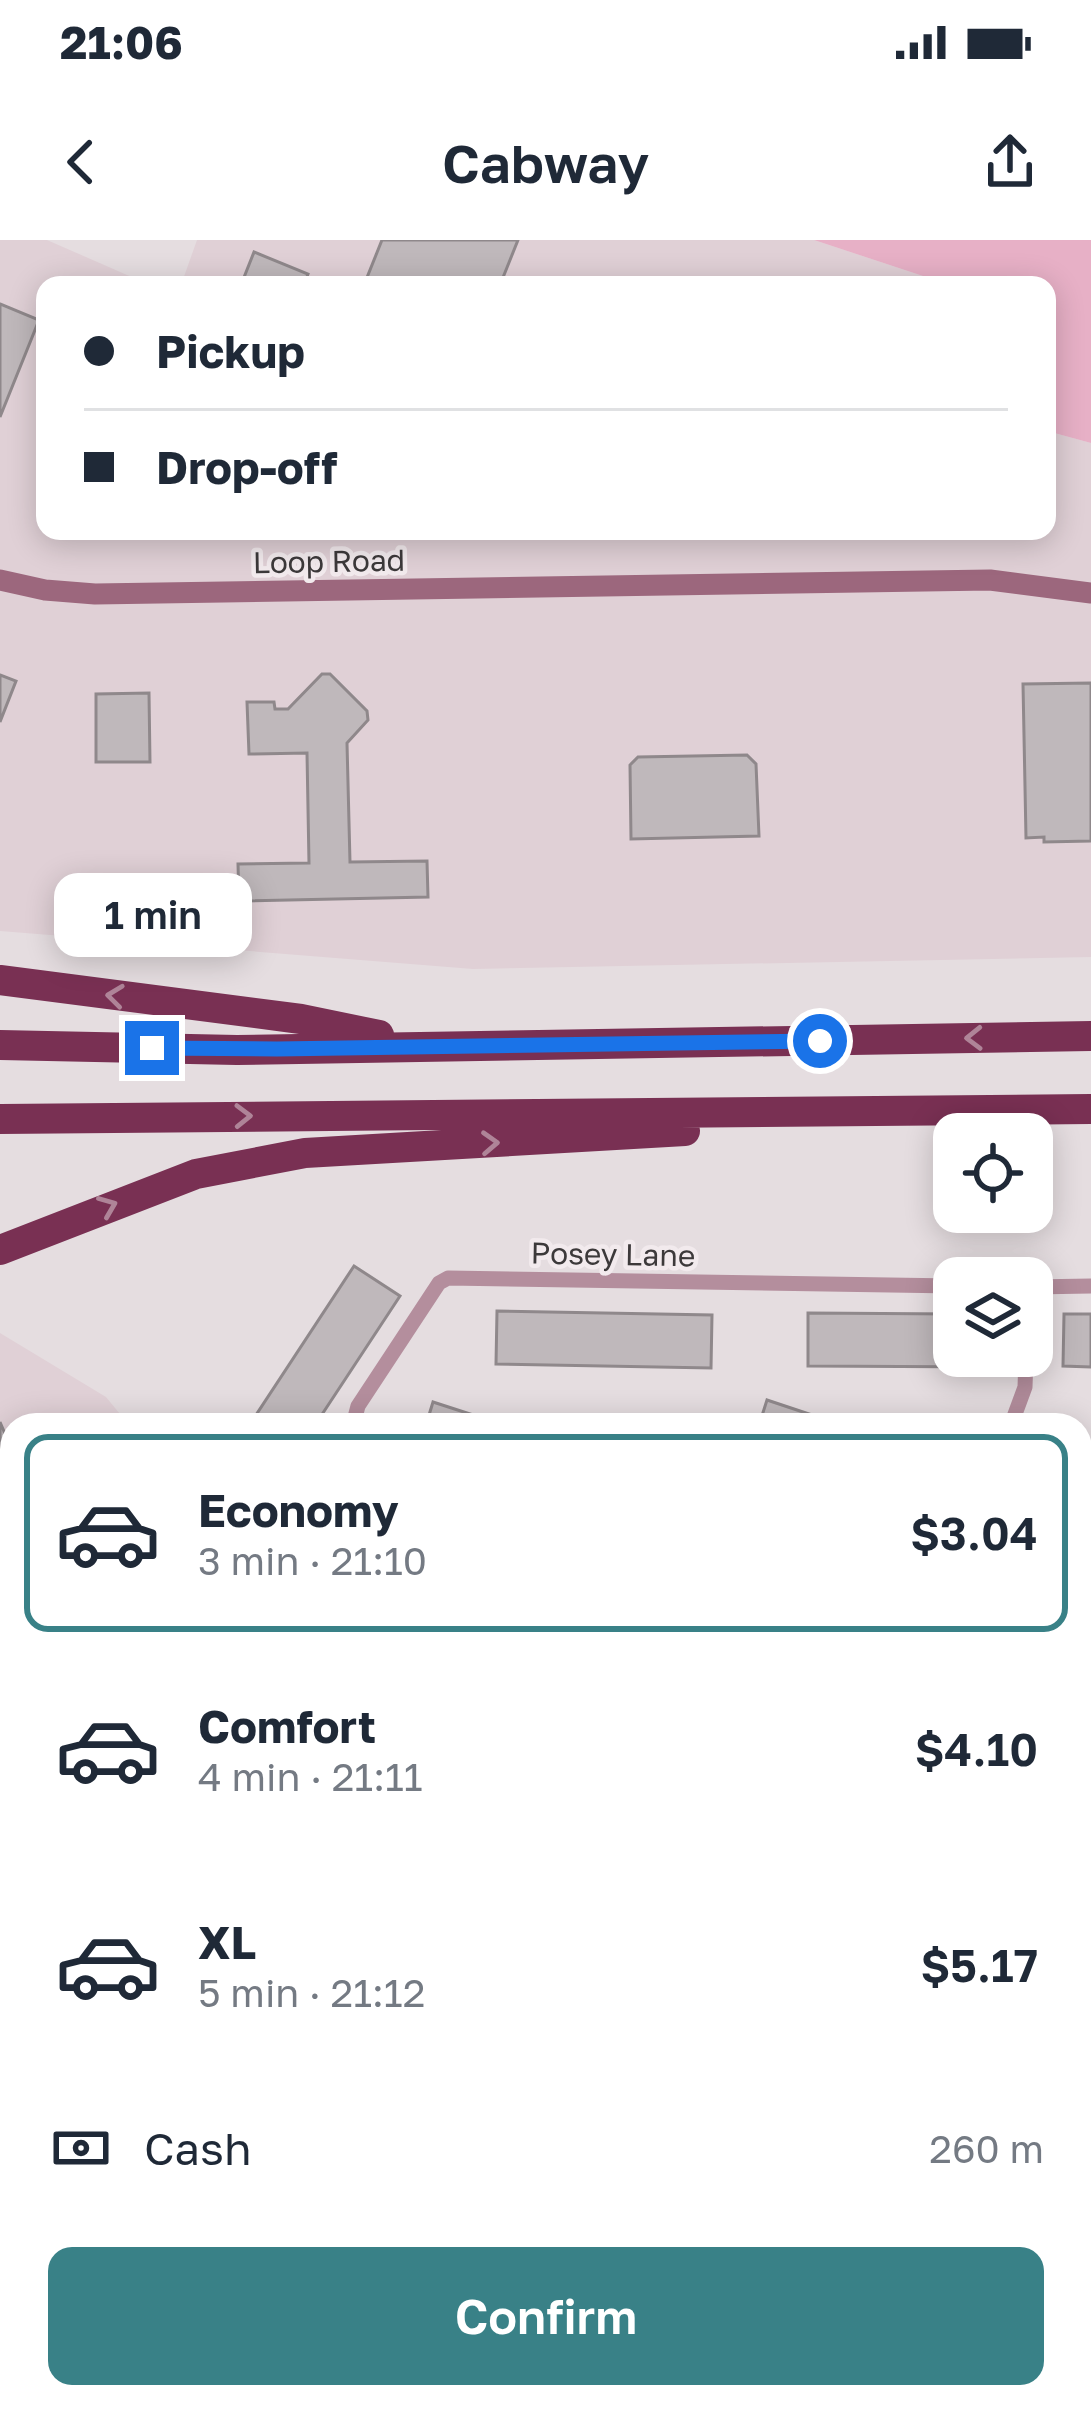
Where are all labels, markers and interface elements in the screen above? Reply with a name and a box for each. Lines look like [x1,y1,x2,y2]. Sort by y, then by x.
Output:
text: 21:06 [60,15,183,69]
icon: back [48,129,114,195]
icon: share [977,129,1043,195]
text: Cabway [442,130,649,195]
text: Pickup [156,324,305,378]
text: Drop-off [156,440,337,494]
street label: Loop Road [253,542,405,580]
callout: 1 min [53,874,251,958]
text: 1 min [104,891,202,938]
one-way arrow [106,984,125,1010]
route start [793,1014,847,1068]
route end [125,1021,179,1075]
one-way arrow [964,1025,982,1051]
one-way arrow [234,1103,253,1129]
map controls [933,1113,1053,1377]
button: locate [933,1113,1053,1233]
one-way arrow [481,1130,500,1156]
one-way arrow [97,1196,118,1220]
street label: Posey Lane [530,1235,696,1273]
button: layers [933,1257,1053,1377]
icon: car [54,1479,162,1587]
text: Economy [198,1483,399,1537]
text: $3.04 [910,1506,1038,1560]
text: 3 min · 21:10 [198,1537,427,1584]
icon: car [54,1695,162,1803]
text: Comfort [198,1699,376,1753]
text: $4.10 [915,1722,1038,1776]
text: 4 min · 21:11 [198,1753,423,1800]
icon: car [54,1911,162,2019]
text: XL [198,1915,256,1969]
text: $5.17 [920,1938,1038,1992]
text: 5 min · 21:12 [198,1969,425,2016]
icon: cash [48,2115,114,2181]
text: Cash [144,2121,252,2175]
text: 260 m [929,2125,1044,2172]
button: Confirm [48,2247,1044,2385]

